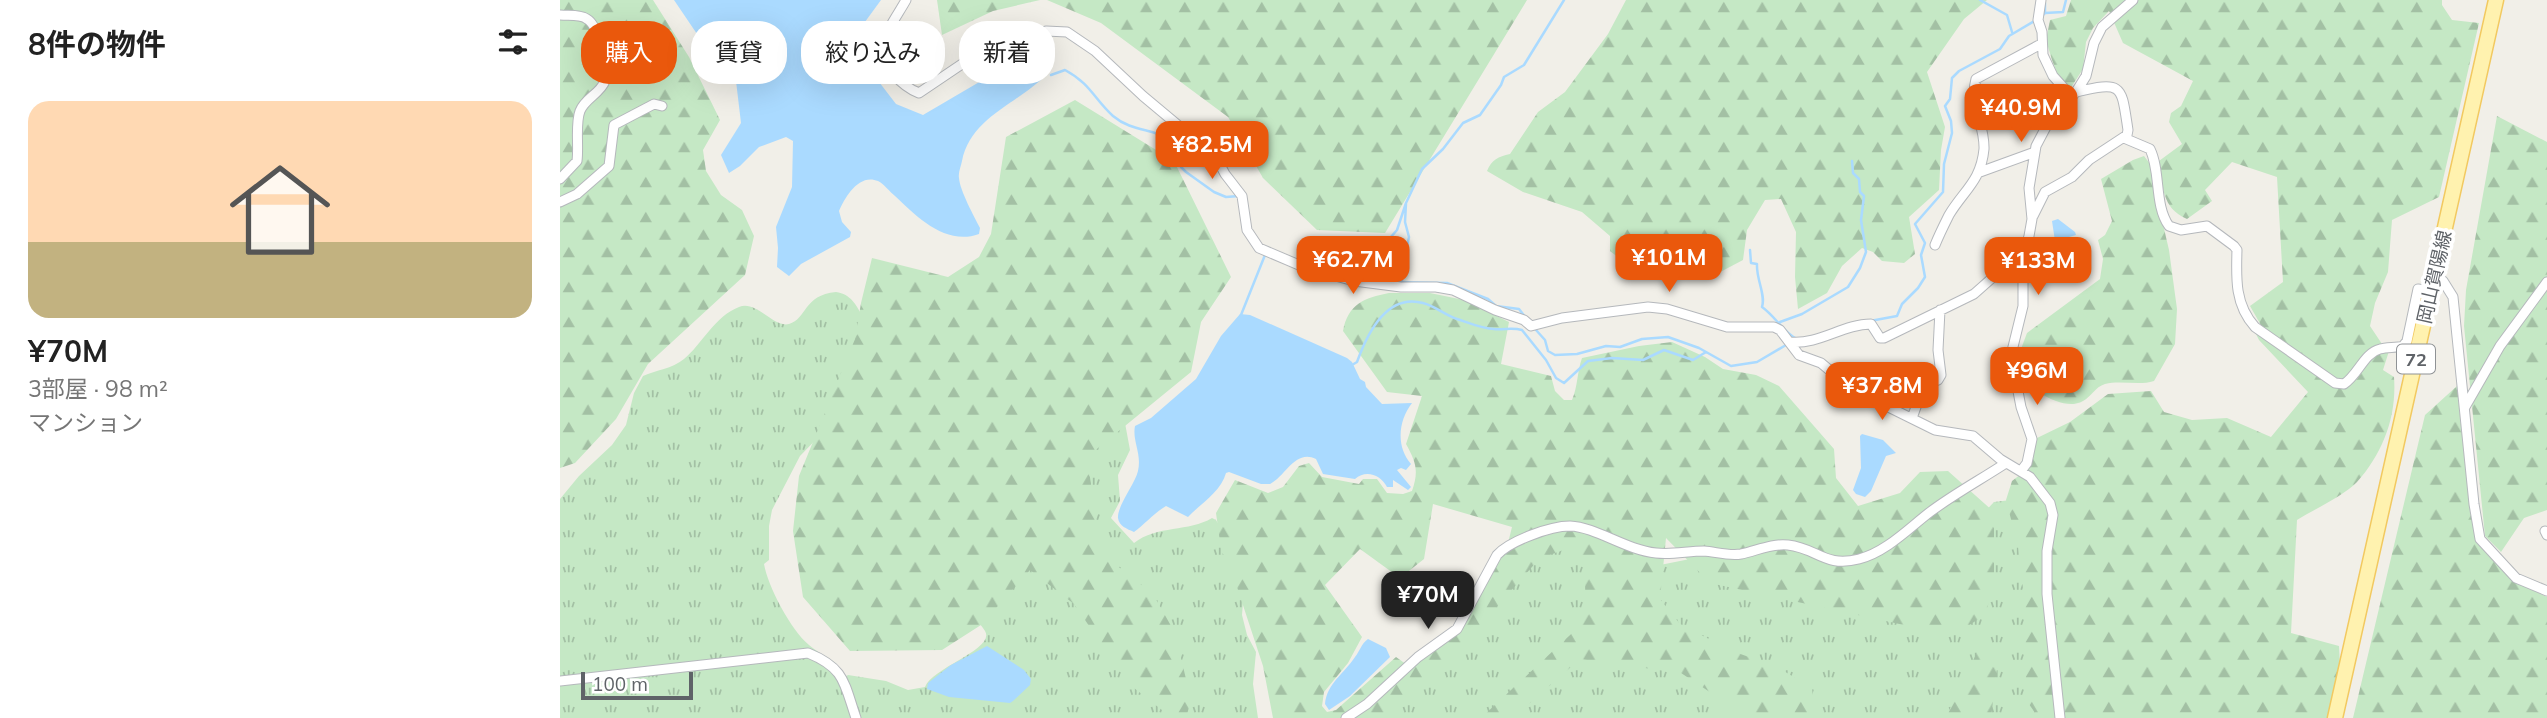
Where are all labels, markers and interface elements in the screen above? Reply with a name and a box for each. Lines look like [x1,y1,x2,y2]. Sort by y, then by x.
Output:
chip: 購入 [581,21,677,84]
chip: 賃貸 [691,21,787,84]
chip: 絞り込み [801,21,945,84]
chip: 新着 [959,21,1055,84]
icon: filters [494,23,532,61]
text: 8件の物件 [28,25,166,63]
pin: ¥40.9M [1964,85,2078,144]
text: ¥40.9M [1981,92,2061,121]
pin: ¥82.5M [1155,122,1269,181]
text: ¥82.5M [1172,129,1252,158]
icon: home [217,147,343,273]
street label: 岡山賀陽線 [2412,228,2456,326]
pin: ¥101M [1620,234,1718,294]
pin: ¥62.7M [1296,236,1410,296]
pin: ¥133M [1989,238,2087,297]
text: ¥101M [1631,242,1707,271]
text: ¥62.7M [1313,244,1393,273]
text: ¥133M [2000,245,2076,274]
text: ¥70M [28,332,108,370]
road number: 72 [2397,344,2435,374]
pin: ¥96M [1996,348,2078,407]
text: ¥96M [2006,355,2068,384]
pin: ¥37.8M [1825,362,1939,422]
text: ¥37.8M [1842,370,1922,399]
text: 3部屋 · 98 m² [28,374,168,403]
text: マンション [28,408,143,437]
pin: ¥70M [1387,572,1469,631]
text: ¥70M [1397,579,1459,608]
scale bar [581,669,693,701]
text: 100 m [592,672,648,696]

